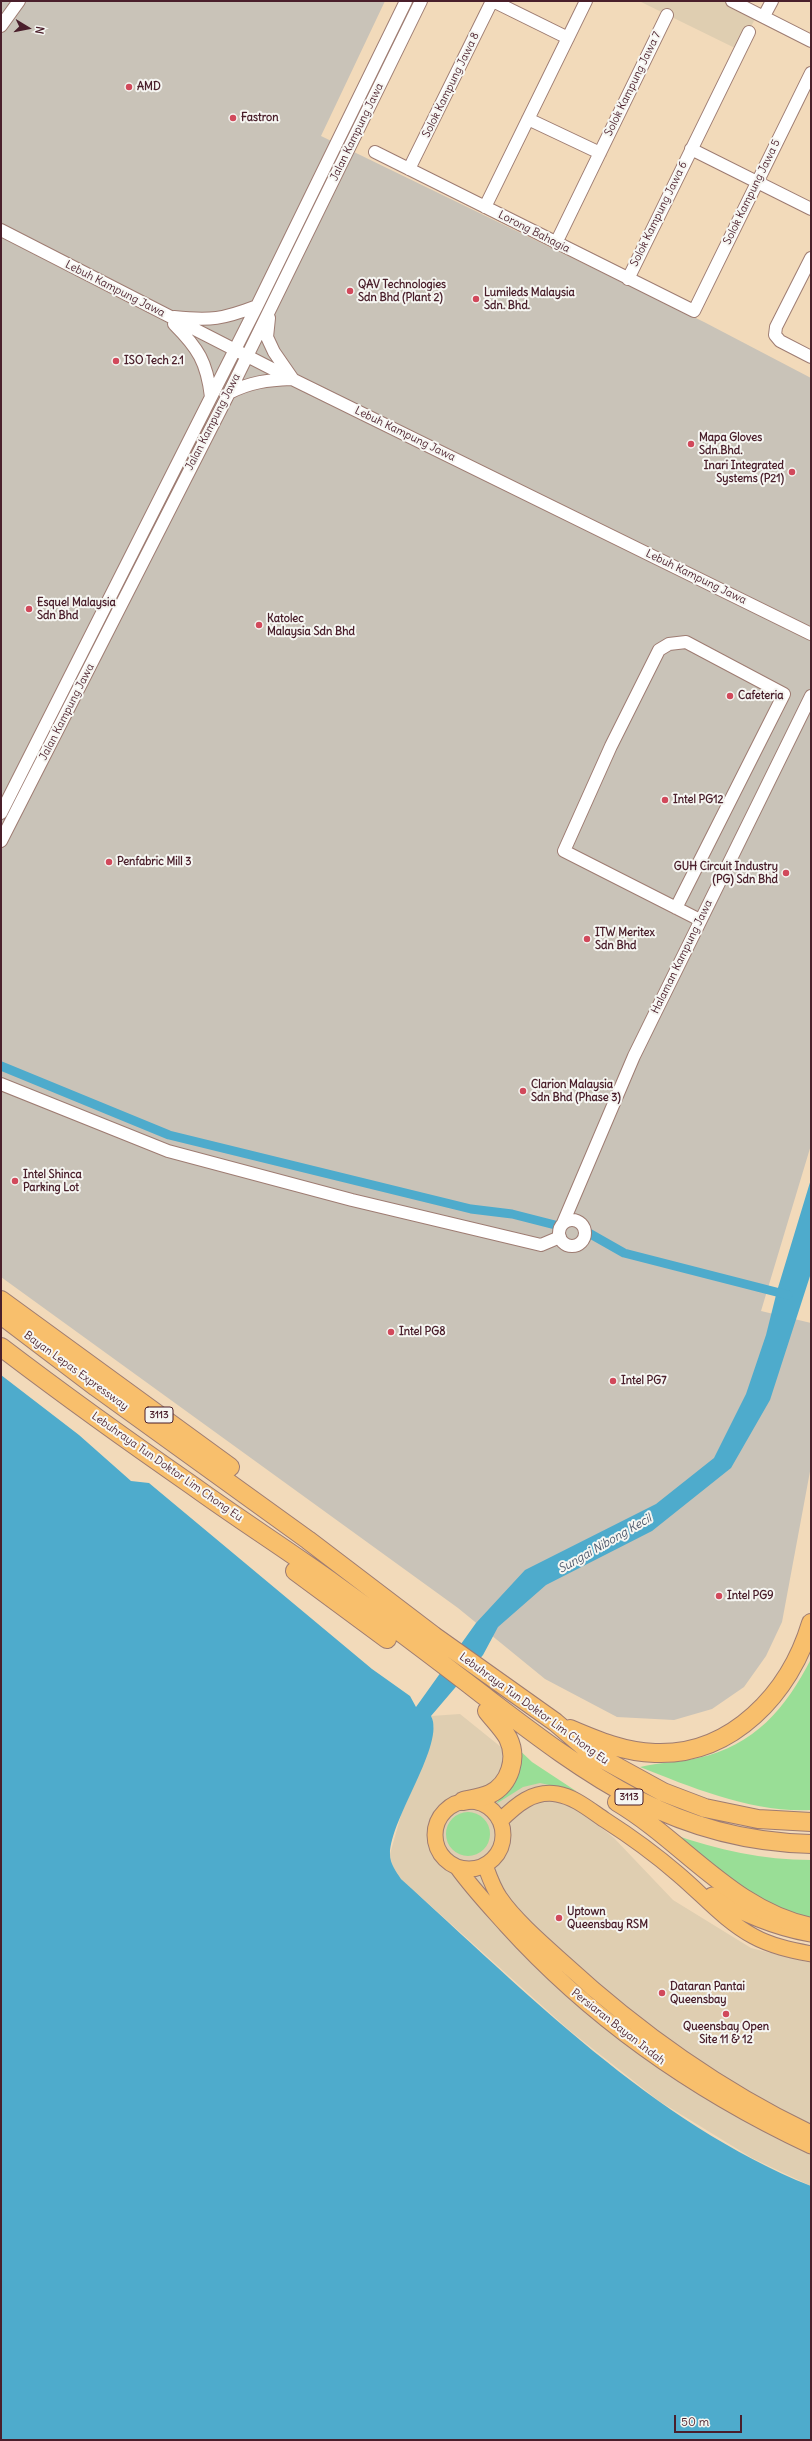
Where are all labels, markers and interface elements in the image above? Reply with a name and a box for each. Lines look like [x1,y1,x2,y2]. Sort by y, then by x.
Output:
north arrow [8,8,48,48]
text: N [32,25,47,35]
street label: Solok Kampung Jawa 8 [420,30,482,140]
street label: Solok Kampung Jawa 7 [602,30,664,138]
place label: AMD [137,80,161,94]
street label: Jalan Kampung Jawa [328,81,386,183]
marker: AMD [124,82,134,92]
place label: Fastron [241,111,279,125]
marker: Fastron [228,113,238,123]
street label: Solok Kampung Jawa 5 [721,137,783,247]
street label: Solok Kampung Jawa 6 [628,159,690,269]
street label: Lorong Bahagia [496,208,572,256]
street label: Lebuh Kampung Jawa [63,258,167,320]
place label: QAV Technologies Sdn Bhd (Plant 2) [358,278,446,304]
marker: QAV Technologies Sdn Bhd (Plant 2) [345,286,355,296]
place label: Lumileds Malaysia Sdn. Bhd. [484,286,575,312]
marker: Lumileds Malaysia Sdn. Bhd. [471,294,481,304]
place label: ISO Tech 2.1 [124,354,184,368]
marker: ISO Tech 2.1 [111,356,121,366]
street label: Jalan Kampung Jawa [183,371,243,473]
street label: Lebuh Kampung Jawa [353,404,457,464]
place label: Mapa Gloves Sdn.Bhd. [699,431,762,457]
marker: Mapa Gloves Sdn.Bhd. [686,439,696,449]
place label: Inari Integrated Systems (P21) [704,459,784,485]
marker: Inari Integrated Systems (P21) [787,467,797,477]
street label: Lebuh Kampung Jawa [644,547,748,607]
place label: Esquel Malaysia Sdn Bhd [37,596,116,622]
marker: Esquel Malaysia Sdn Bhd [24,604,34,614]
place label: Katolec Malaysia Sdn Bhd [267,612,355,638]
marker: Katolec Malaysia Sdn Bhd [254,620,264,630]
street label: Jalan Kampung Jawa [37,661,97,763]
place label: Cafeteria [738,689,783,703]
marker: Cafeteria [725,691,735,701]
place label: Intel PG12 [673,793,724,807]
marker: Intel PG12 [660,795,670,805]
place label: Penfabric Mill 3 [117,855,192,869]
marker: Penfabric Mill 3 [104,857,114,867]
place label: GUH Circuit Industry (PG) Sdn Bhd [674,860,778,886]
marker: GUH Circuit Industry (PG) Sdn Bhd [781,868,791,878]
street label: Halaman Kampung Jawa [649,898,715,1016]
place label: ITW Meritex Sdn Bhd [595,926,655,952]
marker: ITW Meritex Sdn Bhd [582,934,592,944]
place label: Clarion Malaysia Sdn Bhd (Phase 3) [531,1078,621,1104]
marker: Clarion Malaysia Sdn Bhd (Phase 3) [518,1086,528,1096]
place label: Intel Shinca Parking Lot [23,1168,82,1194]
marker: Intel Shinca Parking Lot [10,1176,20,1186]
place label: Intel PG8 [399,1325,445,1339]
marker: Intel PG8 [386,1327,396,1337]
street label: Bayan Lepas Expressway [21,1329,131,1413]
place label: Intel PG7 [621,1374,667,1388]
marker: Intel PG7 [608,1376,618,1386]
road number: 3113 [145,1407,173,1423]
street label: Lebuhraya Tun Doktor Lim Chong Eu [89,1410,245,1524]
water label: Sungai Nibong Kecil [556,1511,654,1577]
place label: Intel PG9 [727,1589,773,1603]
marker: Intel PG9 [714,1591,724,1601]
street label: Lebuhraya Tun Doktor Lim Chong Eu [457,1650,611,1768]
road number: 3113 [615,1789,643,1805]
place label: Uptown Queensbay RSM [567,1905,648,1931]
marker: Uptown Queensbay RSM [554,1913,564,1923]
place label: Dataran Pantai Queensbay [670,1980,745,2006]
street label: Persiaran Bayan Indah [569,1986,667,2068]
marker: Dataran Pantai Queensbay [657,1988,667,1998]
marker: Queensbay Open Site 11 & 12 [721,2009,731,2019]
place label: Queensbay Open Site 11 & 12 [683,2020,769,2046]
scale bar [676,2407,744,2433]
text: 50 m [681,2414,709,2429]

